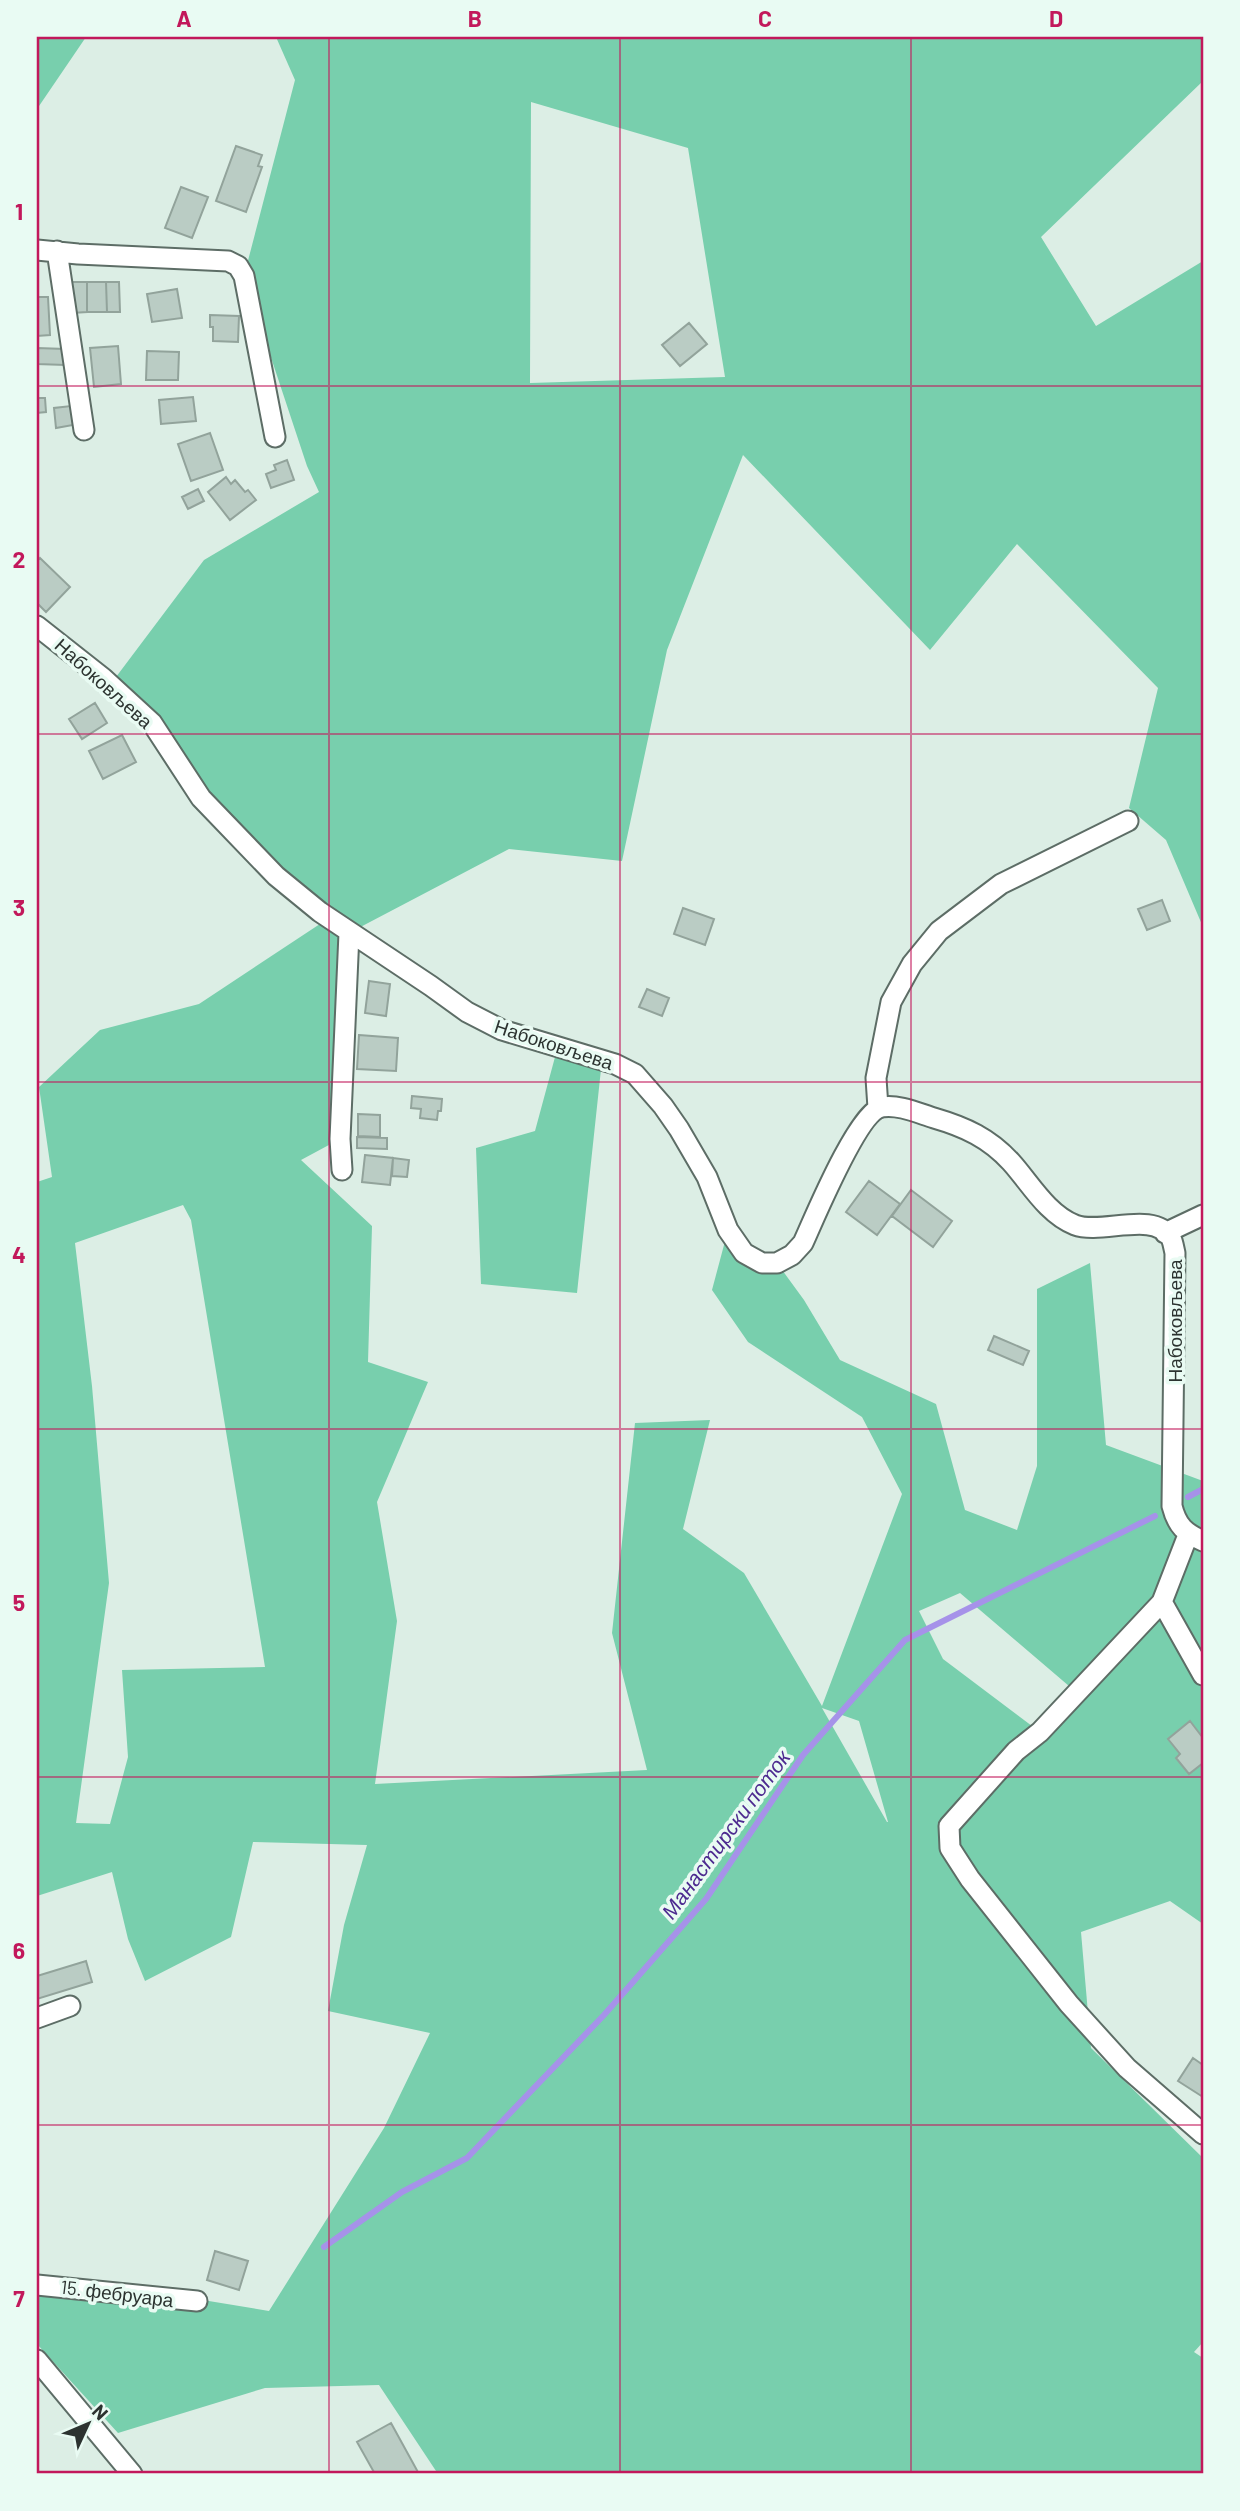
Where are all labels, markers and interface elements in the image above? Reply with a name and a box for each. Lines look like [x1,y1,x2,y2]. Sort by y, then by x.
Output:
text: A [176,4,192,32]
text: B [468,4,482,32]
text: C [758,4,772,32]
text: D [1049,4,1063,32]
text: 1 [15,197,23,225]
text: 2 [13,545,25,573]
street label: Набоковљева [51,633,158,733]
text: 3 [13,893,25,921]
street label: Набоковљева [492,1014,617,1074]
text: 4 [12,1240,26,1268]
street label: Набоковљева [1163,1259,1186,1383]
text: 5 [13,1588,25,1616]
water label: Манастирски поток [655,1744,795,1923]
text: 6 [13,1936,25,1964]
street label: 15. фебруара [59,2275,175,2311]
text: 7 [13,2284,25,2312]
north arrow [52,2388,122,2458]
text: N [88,2399,113,2424]

